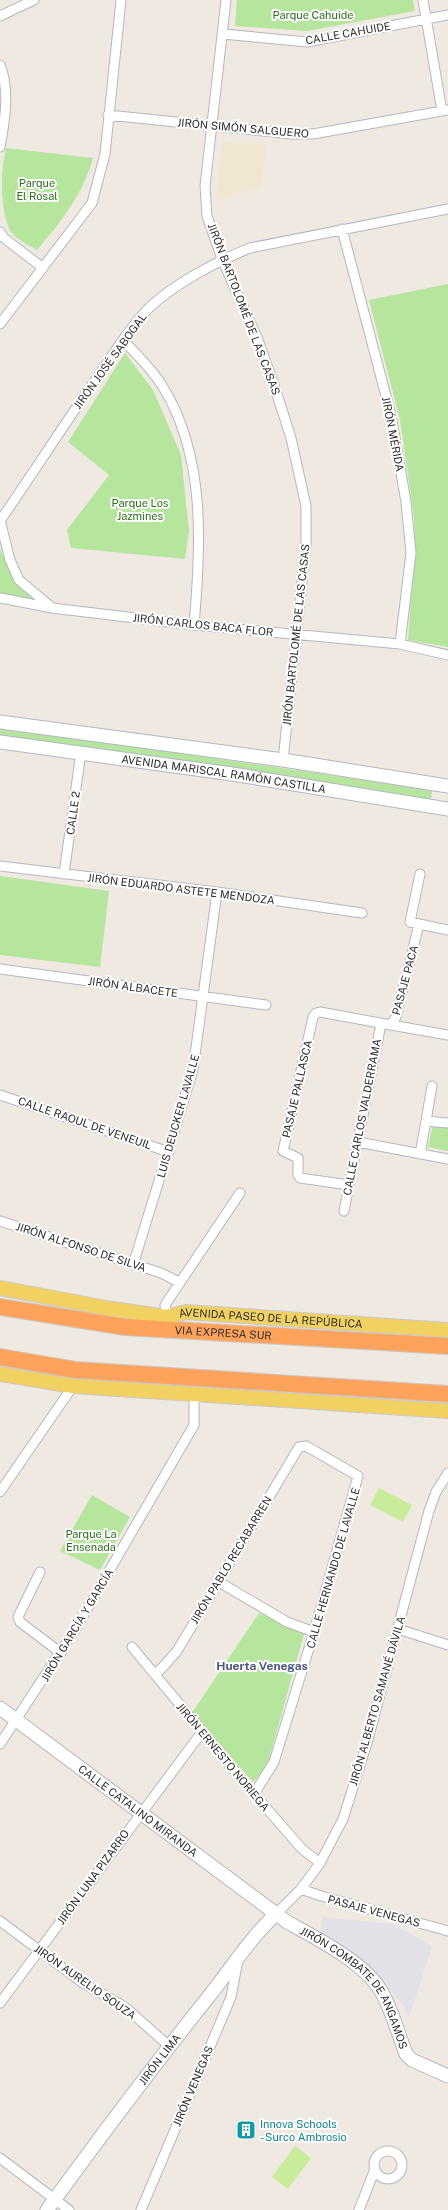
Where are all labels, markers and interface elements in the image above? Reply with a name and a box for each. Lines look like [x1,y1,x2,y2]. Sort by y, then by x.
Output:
park label: Parque Cahuide [273,9,353,21]
street label: CALLE CAHUIDE [304,20,392,46]
street label: JIRÓN SIMÓN SALGUERO [177,115,309,140]
park label: Parque El Rosal [16,177,58,202]
street label: JIRÓN BARTOLOMÉ DE LAS CASAS [206,221,283,396]
street label: JIRÓN JOSÉ SABOGAL [70,310,149,411]
street label: JIRÓN MÉRIDA [380,395,407,473]
park label: Parque Los Jazmines [112,497,169,522]
street label: JIRÓN BARTOLOMÉ DE LAS CASAS [279,543,312,727]
street label: JIRÓN CARLOS BACA FLOR [132,611,274,638]
street label: AVENIDA MARISCAL RAMÓN CASTILLA [121,753,327,795]
street label: CALLE 2 [64,790,82,836]
street label: JIRÓN EDUARDO ASTETE MENDOZA [87,871,276,906]
street label: PASAJE PACA [390,944,420,1016]
street label: JIRÓN ALBACETE [87,974,179,999]
street label: CALLE CARLOS VALDERRAMA [341,1038,383,1196]
street label: PASAJE PALLASCA [280,1039,314,1139]
street label: LUIS DEUCKER LAVALLE [155,1053,201,1179]
street label: CALLE RAOUL DE VENEUIL [17,1094,153,1152]
street label: JIRÓN ALFONSO DE SILVA [14,1219,148,1274]
street label: AVENIDA PASEO DE LA REPÚBLICA [177,1306,363,1330]
street label: VIA EXPRESA SUR [174,1324,272,1342]
street label: CALLE HERNANDO DE LAVALLE [304,1486,362,1650]
street label: JIRÓN PABLO RECABARREN [187,1493,274,1626]
park label: Parque La Ensenada [65,1528,117,1553]
street label: JIRÓN GARCÍA Y GARCÍA [38,1566,115,1683]
street label: JIRÓN ALBERTO SAMANÉ DÁVILA [346,1614,407,1787]
district label: Huerta Venegas [216,1659,308,1673]
street label: JIRÓN ERNESTO NORIEGA [174,1700,273,1814]
street label: CALLE CATALINO MIRANDA [76,1763,200,1859]
street label: JIRÓN LUNA PIZARRO [54,1827,131,1927]
street label: PASAJE VENEGAS [327,1893,421,1929]
street label: JIRÓN COMBATE DE ANGAMOS [298,1924,410,2051]
street label: JIRÓN AURELIO SOUZA [32,1942,139,2022]
street label: JIRÓN LIMA [136,2031,183,2087]
street label: JIRÓN VENEGAS [170,2044,215,2128]
place label: Innova Schools - Surco Ambrosio [260,2118,347,2143]
building icon: Innova Schools - Surco Ambrosio [235,2119,257,2141]

